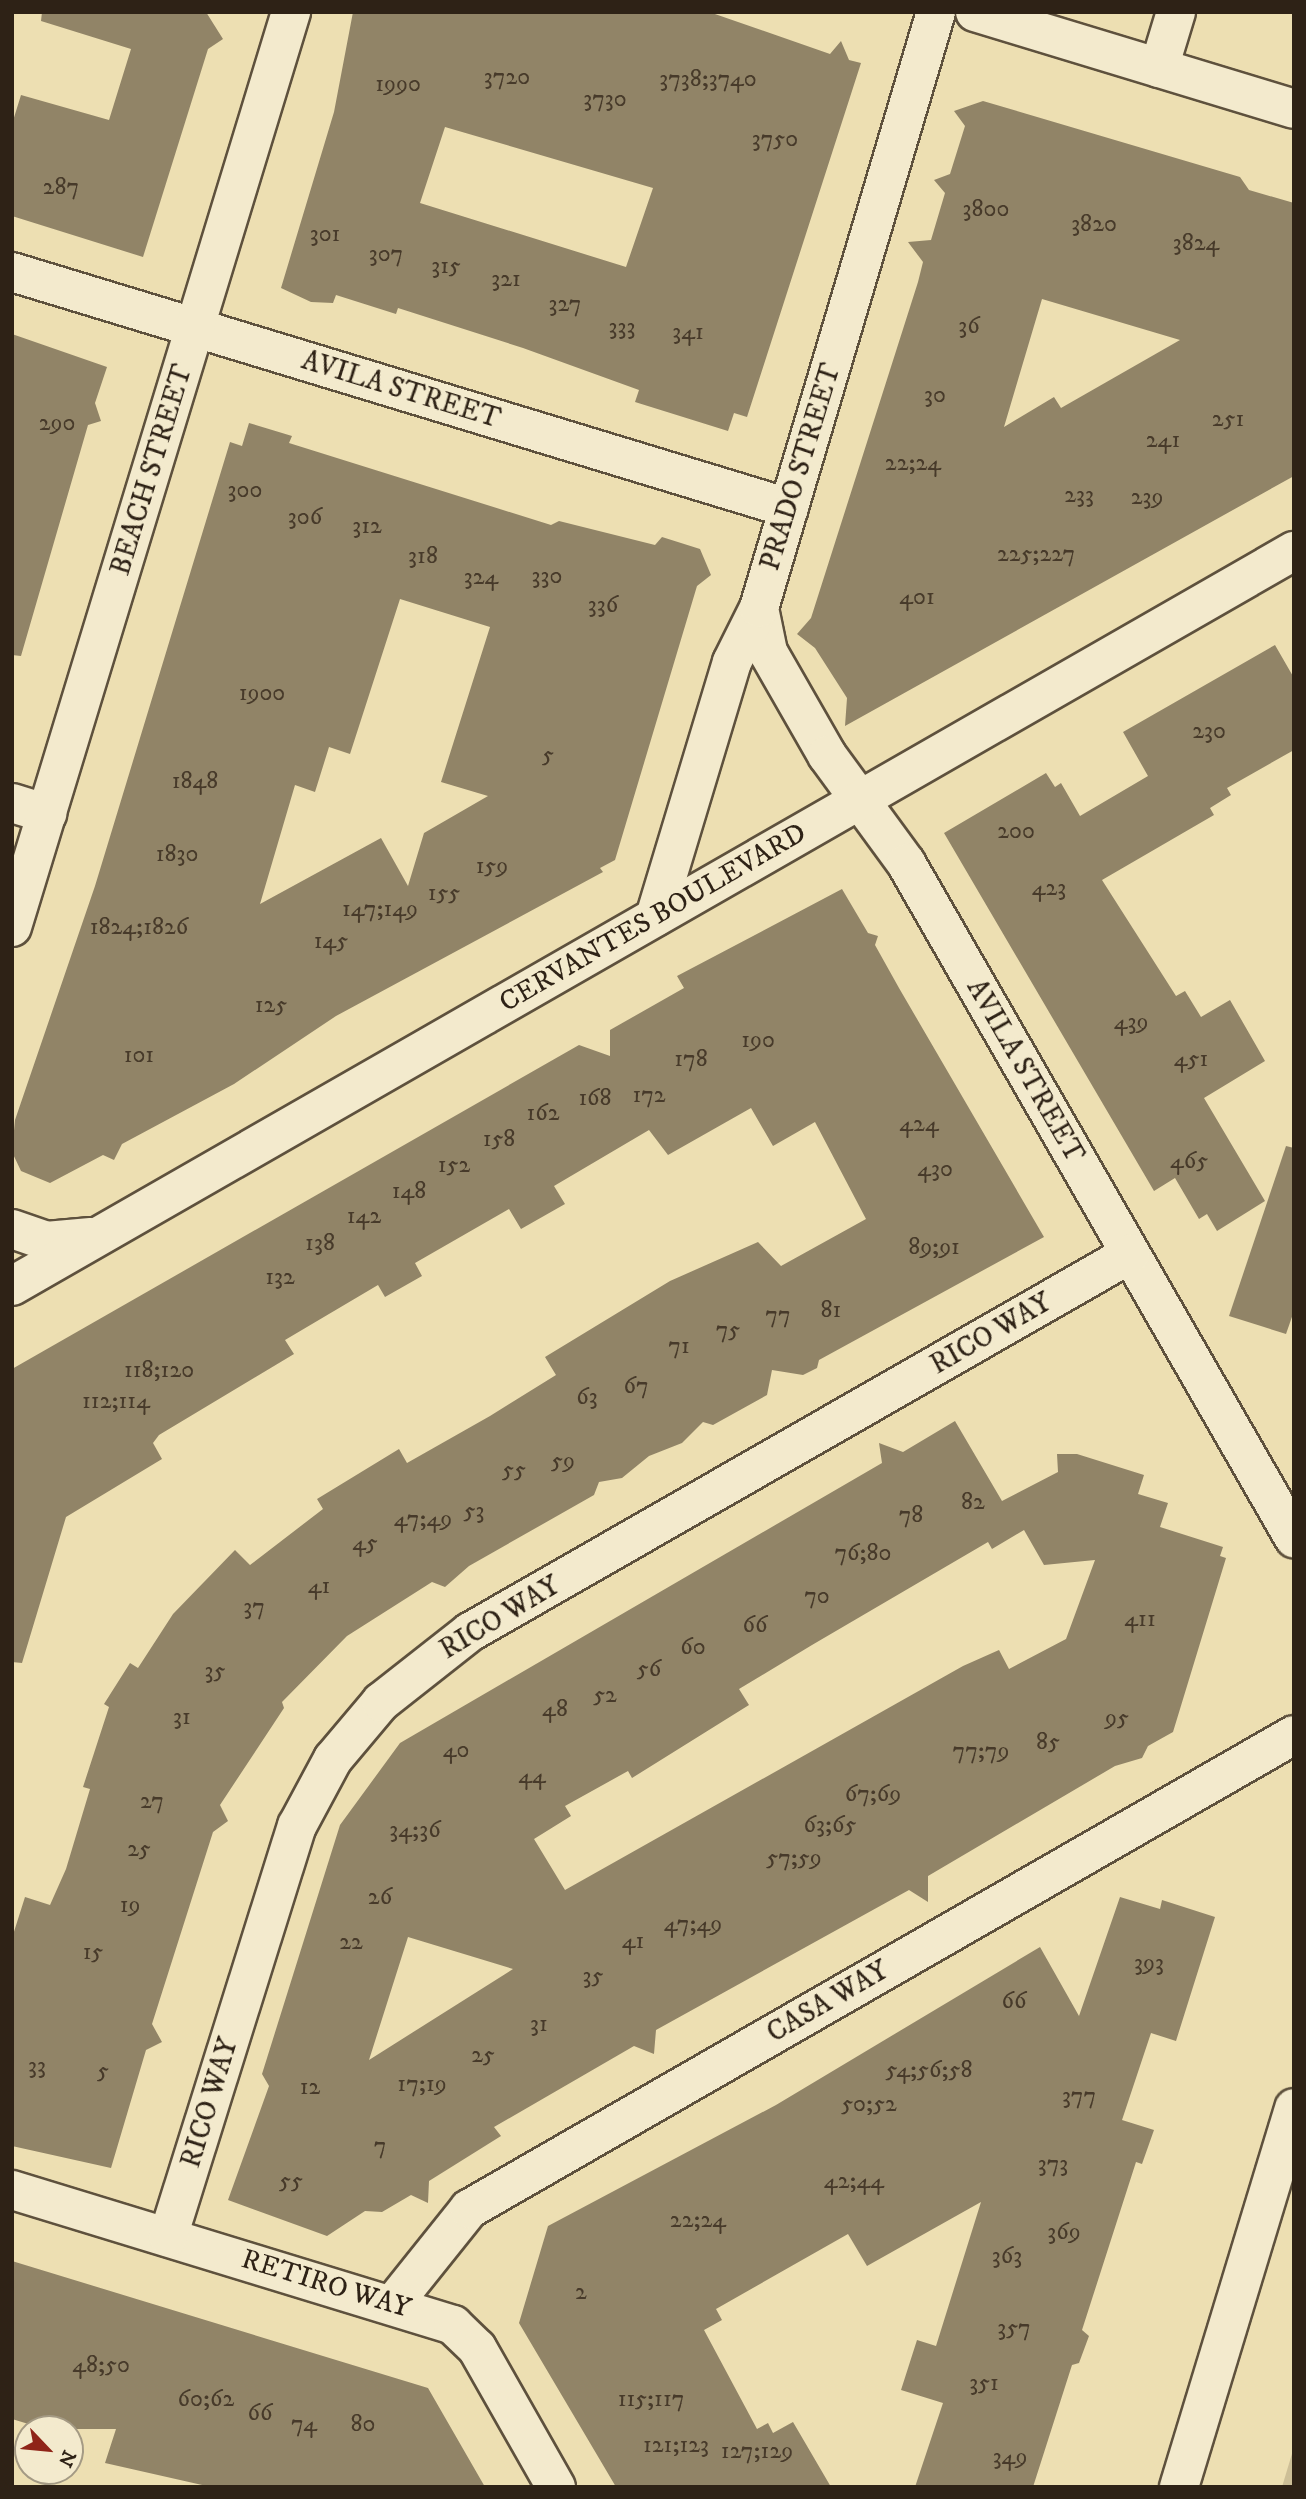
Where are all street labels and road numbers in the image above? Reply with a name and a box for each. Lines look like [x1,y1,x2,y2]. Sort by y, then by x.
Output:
street label: AVILA STREET [298,344,504,436]
street label: PRADO STREET [754,359,848,575]
street label: BEACH STREET [104,361,200,579]
street label: CERVANTES BOULEVARD [494,816,812,1020]
street label: AVILA STREET [959,973,1091,1169]
street label: RICO WAY [925,1286,1057,1382]
street label: RICO WAY [434,1569,566,1667]
street label: CASA WAY [761,1954,895,2050]
street label: RICO WAY [174,2034,246,2172]
street label: RETIRO WAY [237,2242,415,2326]

